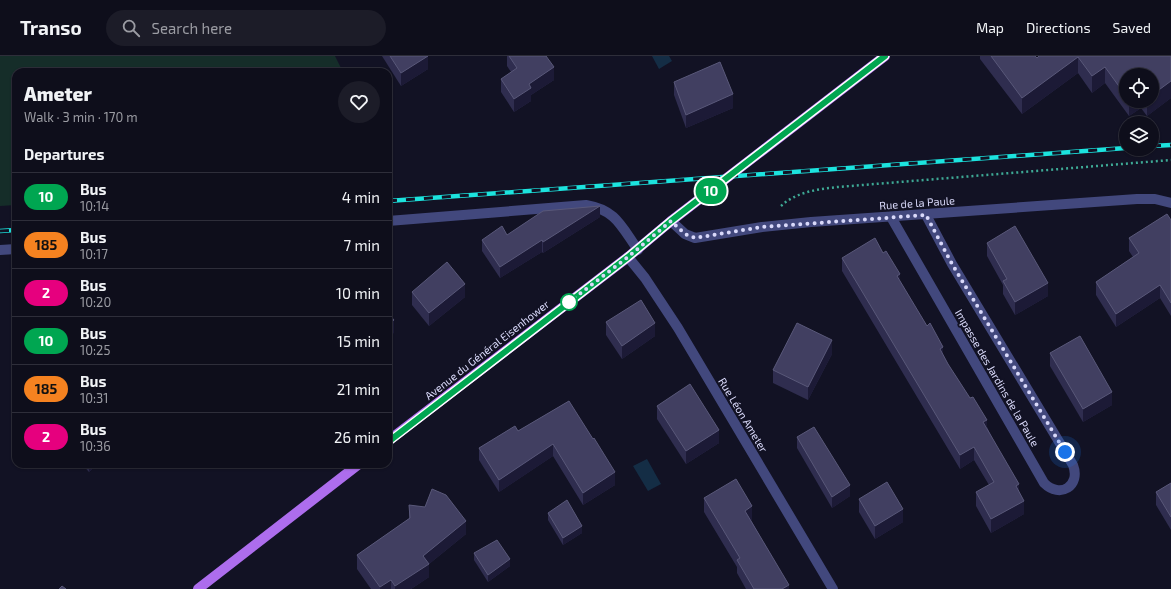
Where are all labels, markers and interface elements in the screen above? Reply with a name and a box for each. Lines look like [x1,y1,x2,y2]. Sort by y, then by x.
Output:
search box [106,10,386,46]
text: Transo [20,16,82,39]
icon: search [120,17,142,39]
text: Search here [152,19,232,37]
text: Map [976,19,1004,36]
text: Directions [1026,19,1091,36]
text: Saved [1113,19,1151,36]
map controls [1119,68,1159,156]
button: locate [1119,68,1159,108]
button: heart [338,81,380,123]
text: Ameter [24,82,92,105]
text: Walk · 3 min · 170 m [24,109,138,125]
button: layers [1119,116,1159,156]
text: Departures [24,145,104,163]
line badge: 10 [693,178,729,204]
text: Bus [80,180,106,198]
text: 10 [704,182,718,199]
text: 10 [39,188,53,205]
text: 4 min [342,188,380,206]
street label: Rue de la Paule [879,193,955,212]
text: 10:14 [80,198,109,214]
text: Bus [80,228,106,246]
text: 185 [35,236,57,253]
text: 7 min [343,236,380,254]
text: 10:17 [80,246,108,262]
text: Bus [80,276,106,294]
text: 2 [42,284,50,301]
text: 10 min [336,284,380,302]
unlabelled marker [560,293,578,311]
text: 10:20 [80,294,111,310]
street label: Avenue du Général Eisenhower [422,297,552,402]
street label: Impasse des Jardins de la Paule [953,307,1042,449]
text: Bus [80,324,106,342]
text: 10 [39,332,53,349]
text: 15 min [337,332,380,350]
text: 10:25 [80,342,110,358]
text: Bus [80,372,106,390]
street label: Rue Léon Ameter [716,375,771,455]
text: 185 [35,380,57,397]
text: 21 min [337,380,380,398]
text: 10:31 [80,390,108,406]
text: Bus [80,420,106,438]
text: 2 [42,428,50,445]
text: 26 min [334,428,380,446]
text: 10:36 [80,438,111,454]
your location [1055,442,1075,462]

